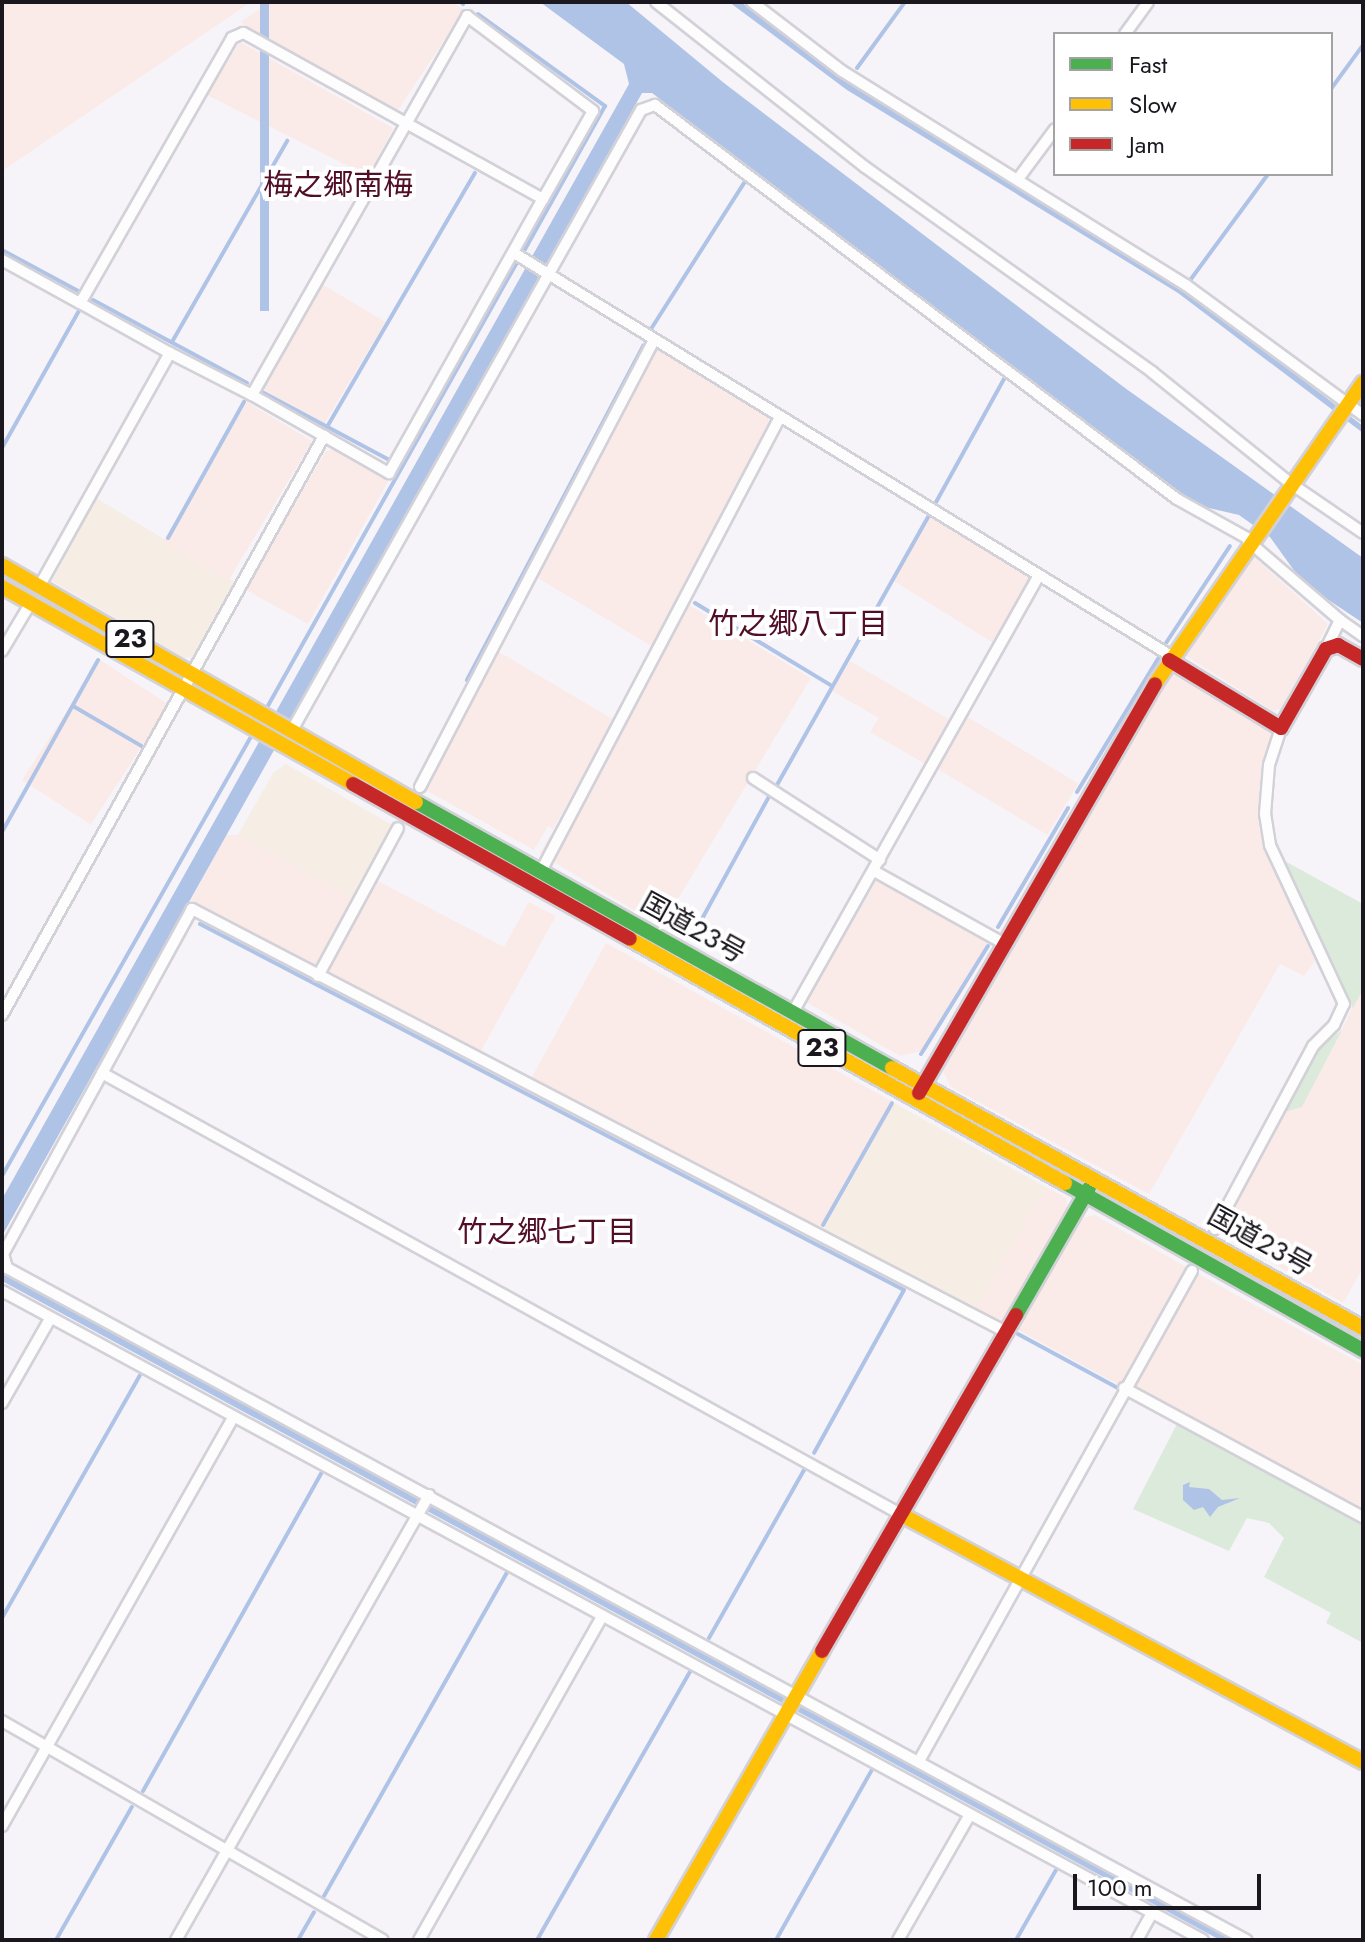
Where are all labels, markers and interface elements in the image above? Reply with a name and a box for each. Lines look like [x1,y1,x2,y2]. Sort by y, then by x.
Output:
legend [1053,32,1333,176]
text: Fast [1129,47,1167,82]
text: Slow [1129,87,1177,122]
text: Jam [1129,127,1165,162]
district label: 梅之郷南梅 [263,167,413,203]
district label: 竹之郷八丁目 [708,606,888,642]
road number: 23 [104,617,156,661]
street label: 国道23号 [634,885,752,971]
road number: 23 [796,1026,848,1070]
street label: 国道23号 [1201,1198,1319,1284]
district label: 竹之郷七丁目 [457,1214,637,1250]
scale bar [1077,1858,1265,1908]
text: 100 m [1087,1870,1153,1905]

